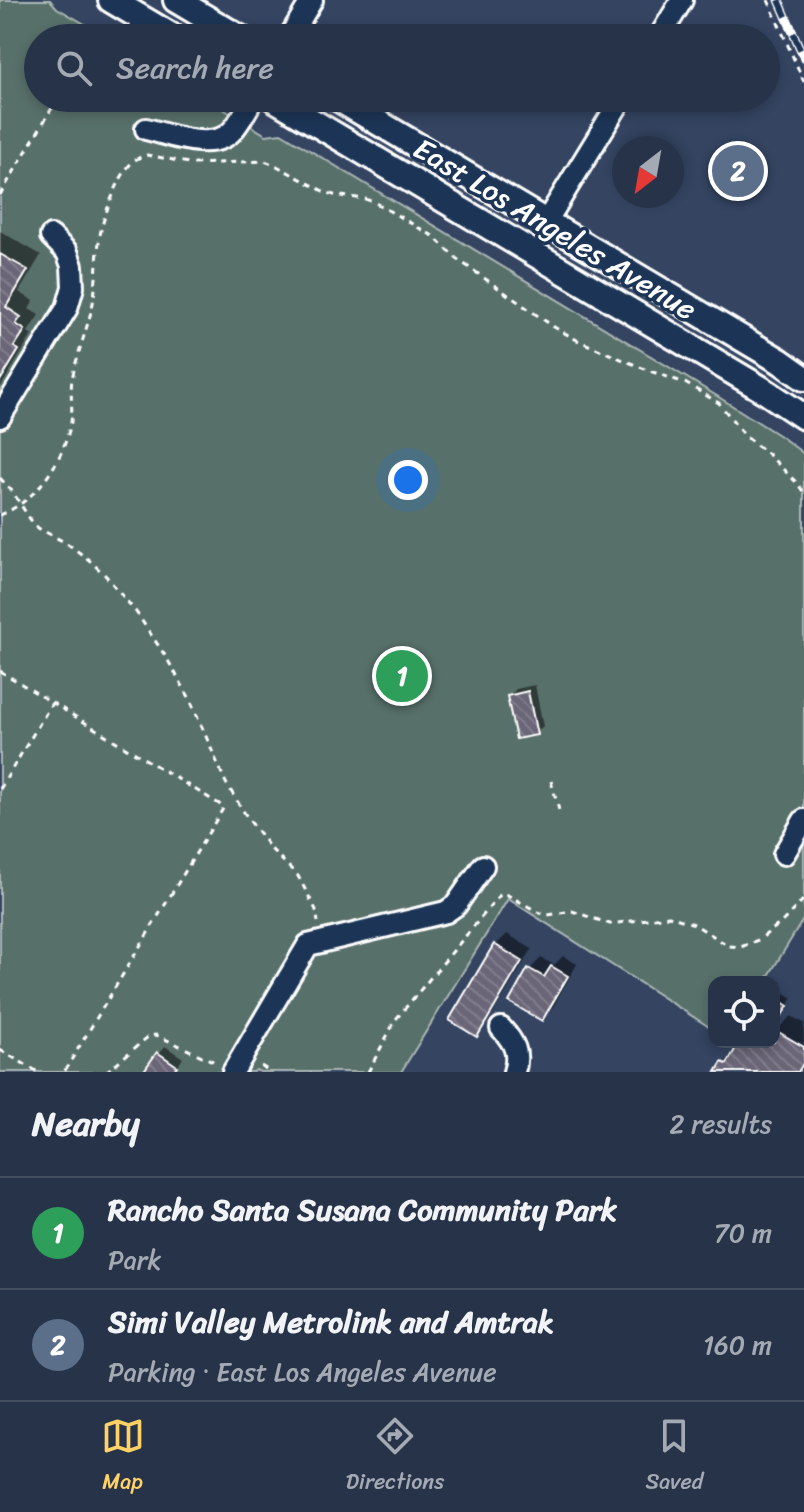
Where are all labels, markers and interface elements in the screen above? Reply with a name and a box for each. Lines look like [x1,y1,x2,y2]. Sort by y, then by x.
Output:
search box [24,24,780,112]
text: Search here [116,41,274,95]
icon: search [52,46,96,90]
street label: East Los Angeles Avenue [402,123,708,335]
north arrow [612,136,684,208]
pin: 2 [712,141,764,201]
your location [388,460,428,500]
pin: 1 [376,646,428,706]
map controls [708,976,780,1048]
button: locate [708,976,780,1048]
text: Nearby [32,1094,140,1154]
text: 2 results [670,1101,772,1147]
text: Rancho Santa Susana Community Park [108,1183,617,1237]
text: 1 [52,1210,64,1256]
text: 70 m [714,1210,772,1256]
text: Park [108,1237,161,1283]
text: Simi Valley Metrolink and Amtrak [108,1295,554,1349]
text: 2 [50,1322,66,1368]
text: 160 m [703,1322,772,1368]
text: Parking · East Los Angeles Avenue [108,1349,497,1395]
tab: Map [101,1414,145,1501]
tab: Directions [346,1414,444,1501]
tab: Saved [645,1414,703,1501]

